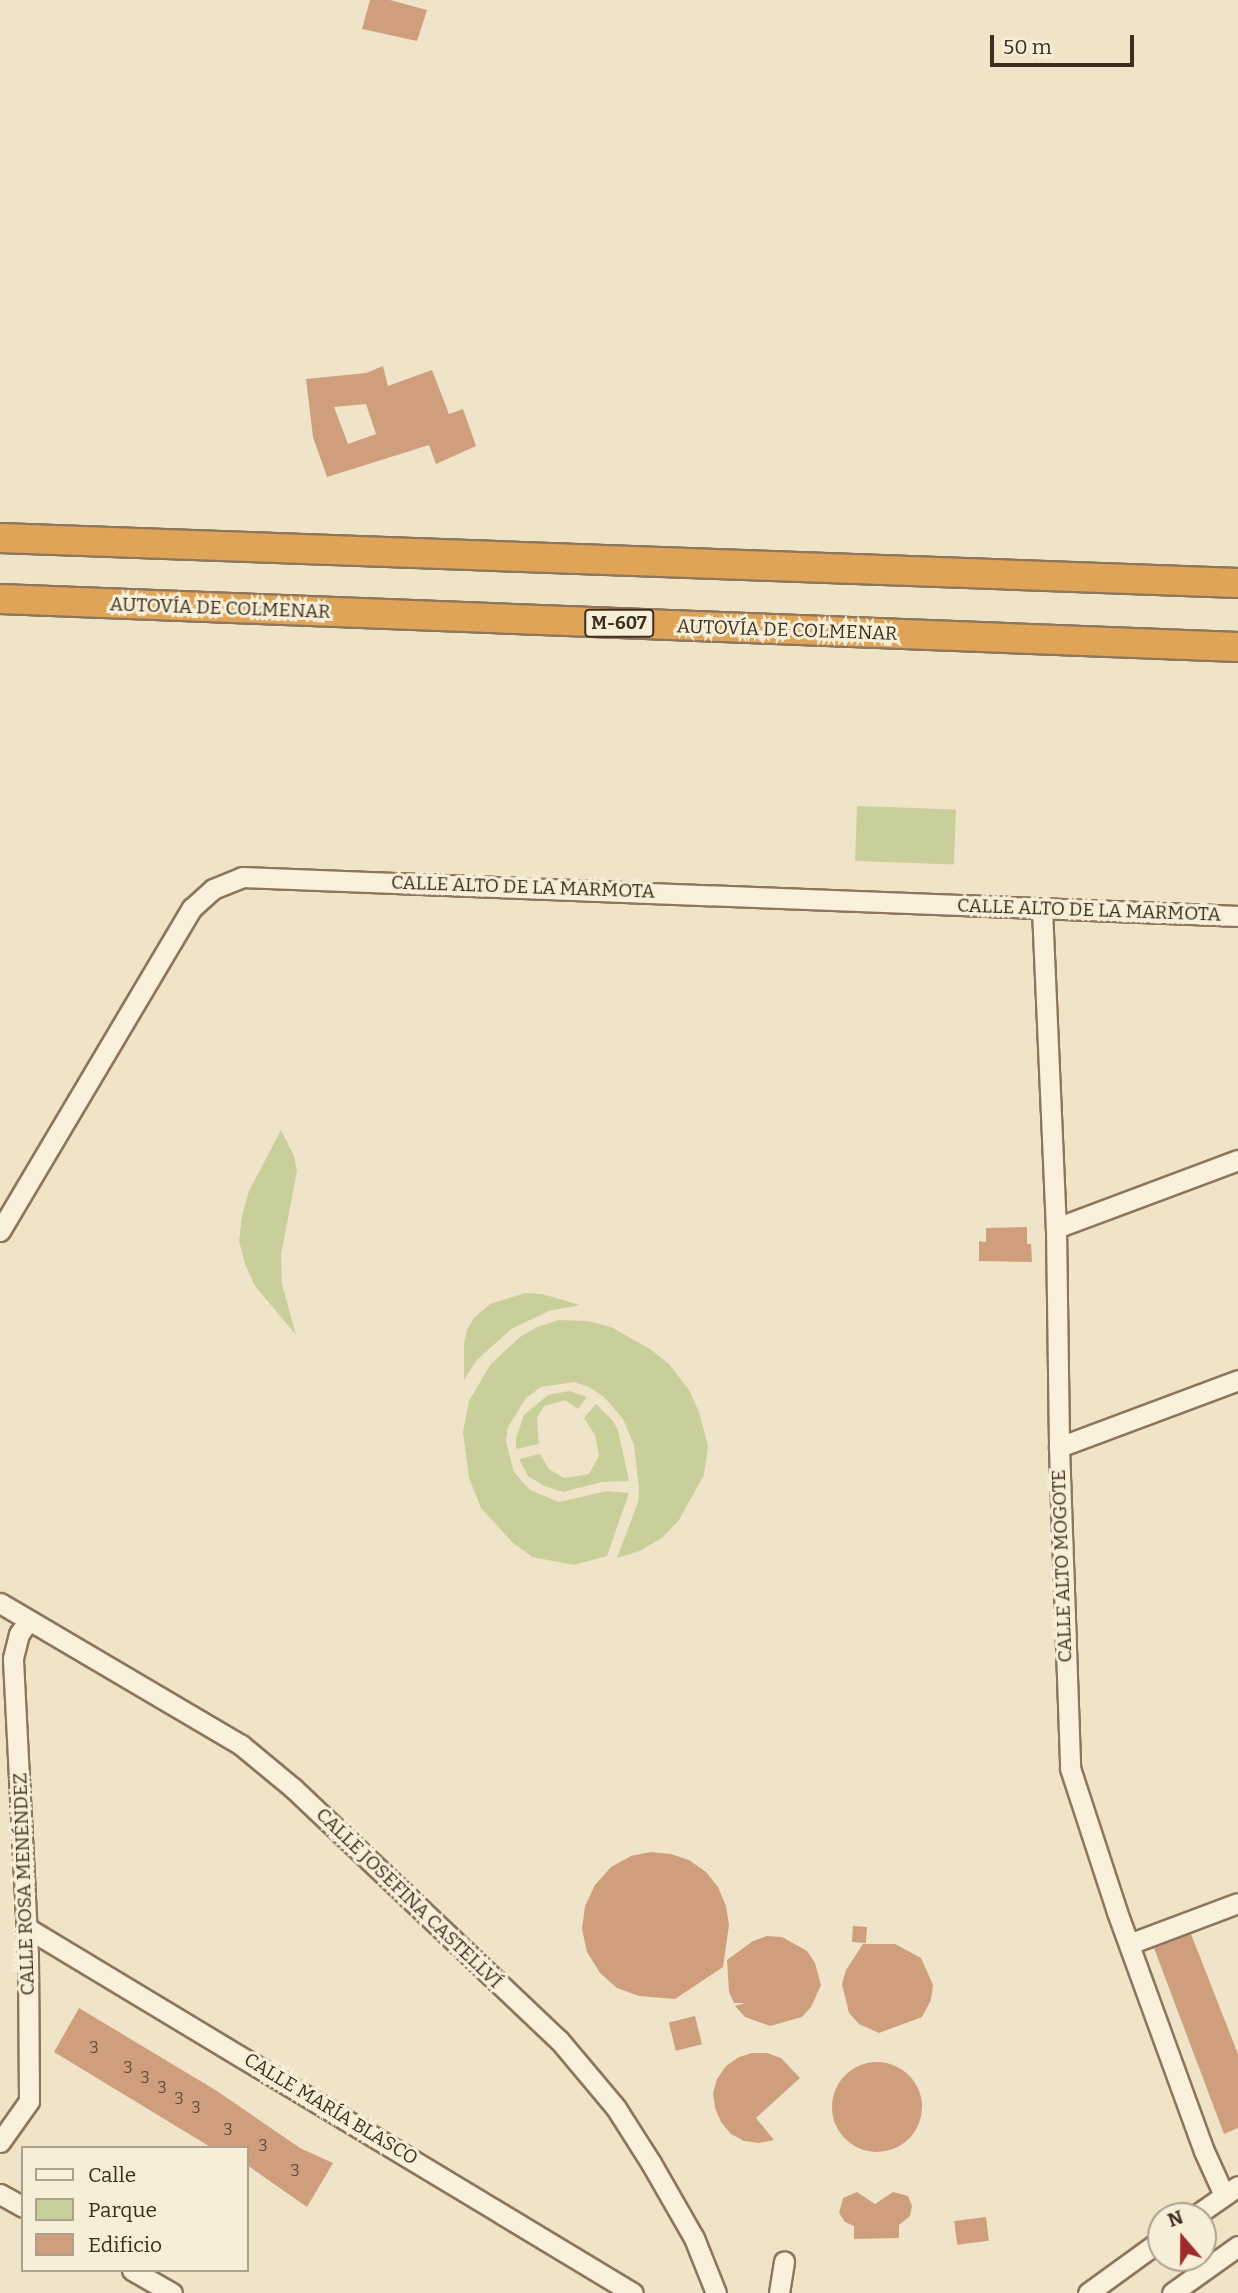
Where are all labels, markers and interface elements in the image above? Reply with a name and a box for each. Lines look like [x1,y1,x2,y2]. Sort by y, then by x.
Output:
scale bar [993,21,1136,65]
text: 50 m [1003,34,1052,60]
street label: AUTOVÍA DE COLMENAR [109,593,331,623]
road number: M-607 [584,608,654,638]
street label: AUTOVÍA DE COLMENAR [676,615,898,645]
street label: CALLE ALTO DE LA MARMOTA [391,871,655,903]
street label: CALLE ALTO DE LA MARMOTA [957,894,1221,926]
street label: CALLE ALTO MOGOTE [1047,1469,1077,1663]
street label: CALLE ROSA MENÉNDEZ [9,1772,39,1996]
street label: CALLE JOSEFINA CASTELLVÍ [311,1803,507,1993]
house number: 3 [89,2038,99,2058]
street label: CALLE MARÍA BLASCO [240,2048,422,2170]
house number: 3 [123,2058,133,2078]
house number: 3 [140,2068,150,2088]
house number: 3 [157,2078,167,2098]
house number: 3 [174,2089,184,2109]
house number: 3 [191,2098,201,2118]
house number: 3 [223,2120,233,2140]
house number: 3 [258,2136,268,2156]
legend [21,2146,248,2272]
house number: 3 [290,2161,300,2181]
text: Calle [88,2162,136,2188]
text: Parque [88,2197,157,2223]
north arrow [1147,2202,1217,2272]
text: N [1164,2205,1186,2232]
text: Edificio [88,2232,162,2258]

